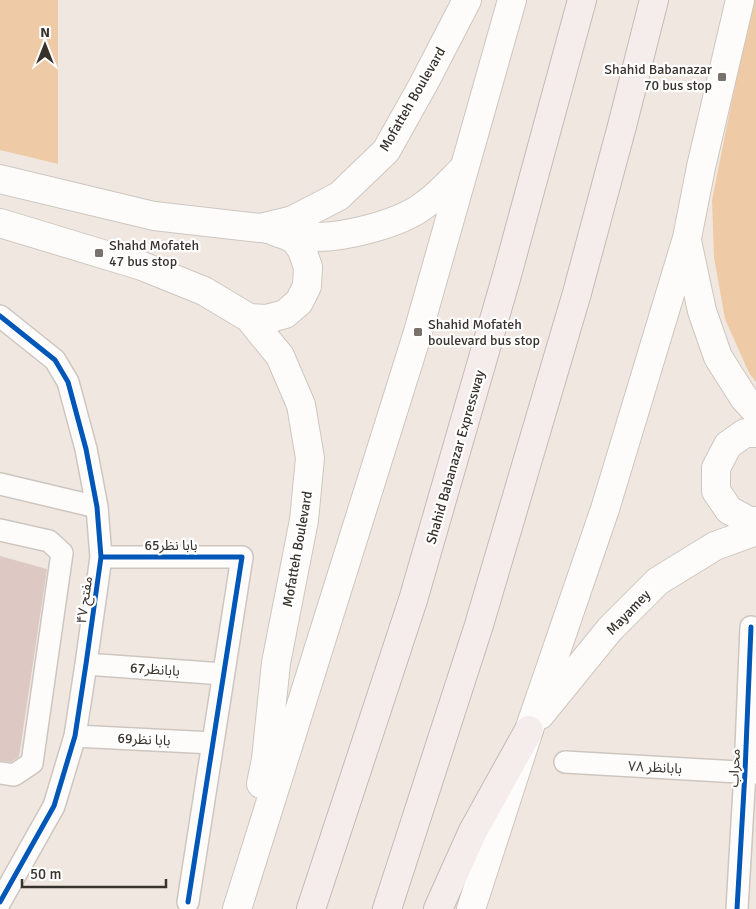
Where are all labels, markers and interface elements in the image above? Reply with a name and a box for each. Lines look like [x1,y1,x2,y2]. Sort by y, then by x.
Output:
north arrow [20,20,70,70]
text: N [40,24,50,41]
street label: Mofatteh Boulevard [376,44,449,154]
place label: Shahid Babanazar 70 bus stop [604,61,713,94]
marker: Shahid Babanazar 70 bus stop [716,71,728,83]
place label: Shahd Mofateh 47 bus stop [109,237,199,270]
marker: Shahd Mofateh 47 bus stop [93,247,105,259]
place label: Shahid Mofateh boulevard bus stop [428,316,540,349]
marker: Shahid Mofateh boulevard bus stop [412,326,424,338]
street label: Shahid Babanazar Expressway [422,368,489,546]
street label: Mofatteh Boulevard [279,490,316,608]
street label: بابا نظر65 [144,537,198,554]
street label: مفتح ۴۷ [73,575,98,625]
street label: Mayamey [603,586,654,638]
street label: بابانظر67 [129,659,181,680]
street label: بابا نظر69 [117,730,171,749]
street label: محراب [725,748,744,788]
street label: بابانظر ۷۸ [628,758,683,777]
scale bar [22,856,166,888]
text: 50 m [30,865,61,883]

